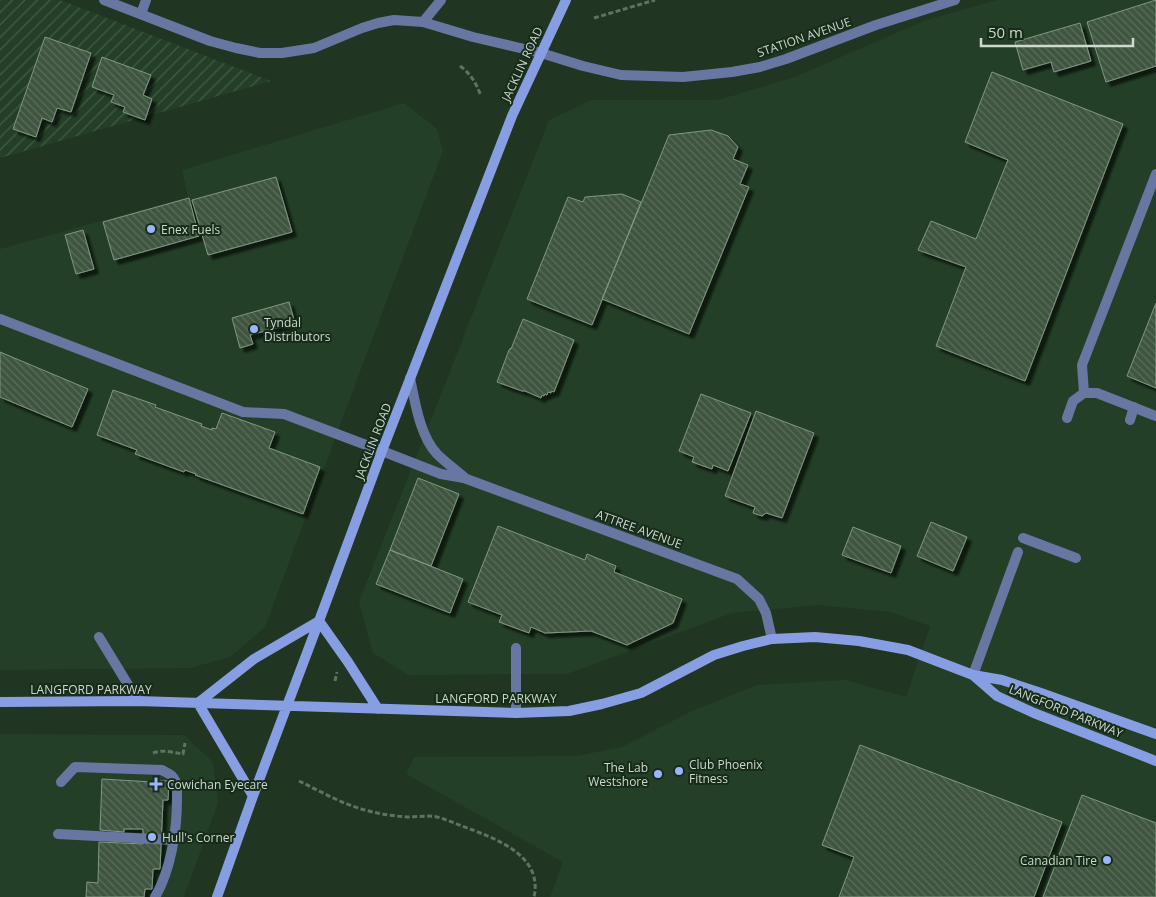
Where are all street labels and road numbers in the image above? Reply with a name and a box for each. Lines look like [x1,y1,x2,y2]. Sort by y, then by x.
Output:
street label: STATION AVENUE [755,13,853,61]
street label: JACKLIN ROAD [497,24,547,105]
street label: JACKLIN ROAD [350,400,395,483]
street label: ATTREE AVENUE [594,506,684,552]
street label: LANGFORD PARKWAY [1007,680,1126,742]
street label: LANGFORD PARKWAY [30,681,152,698]
street label: LANGFORD PARKWAY [435,690,557,707]

